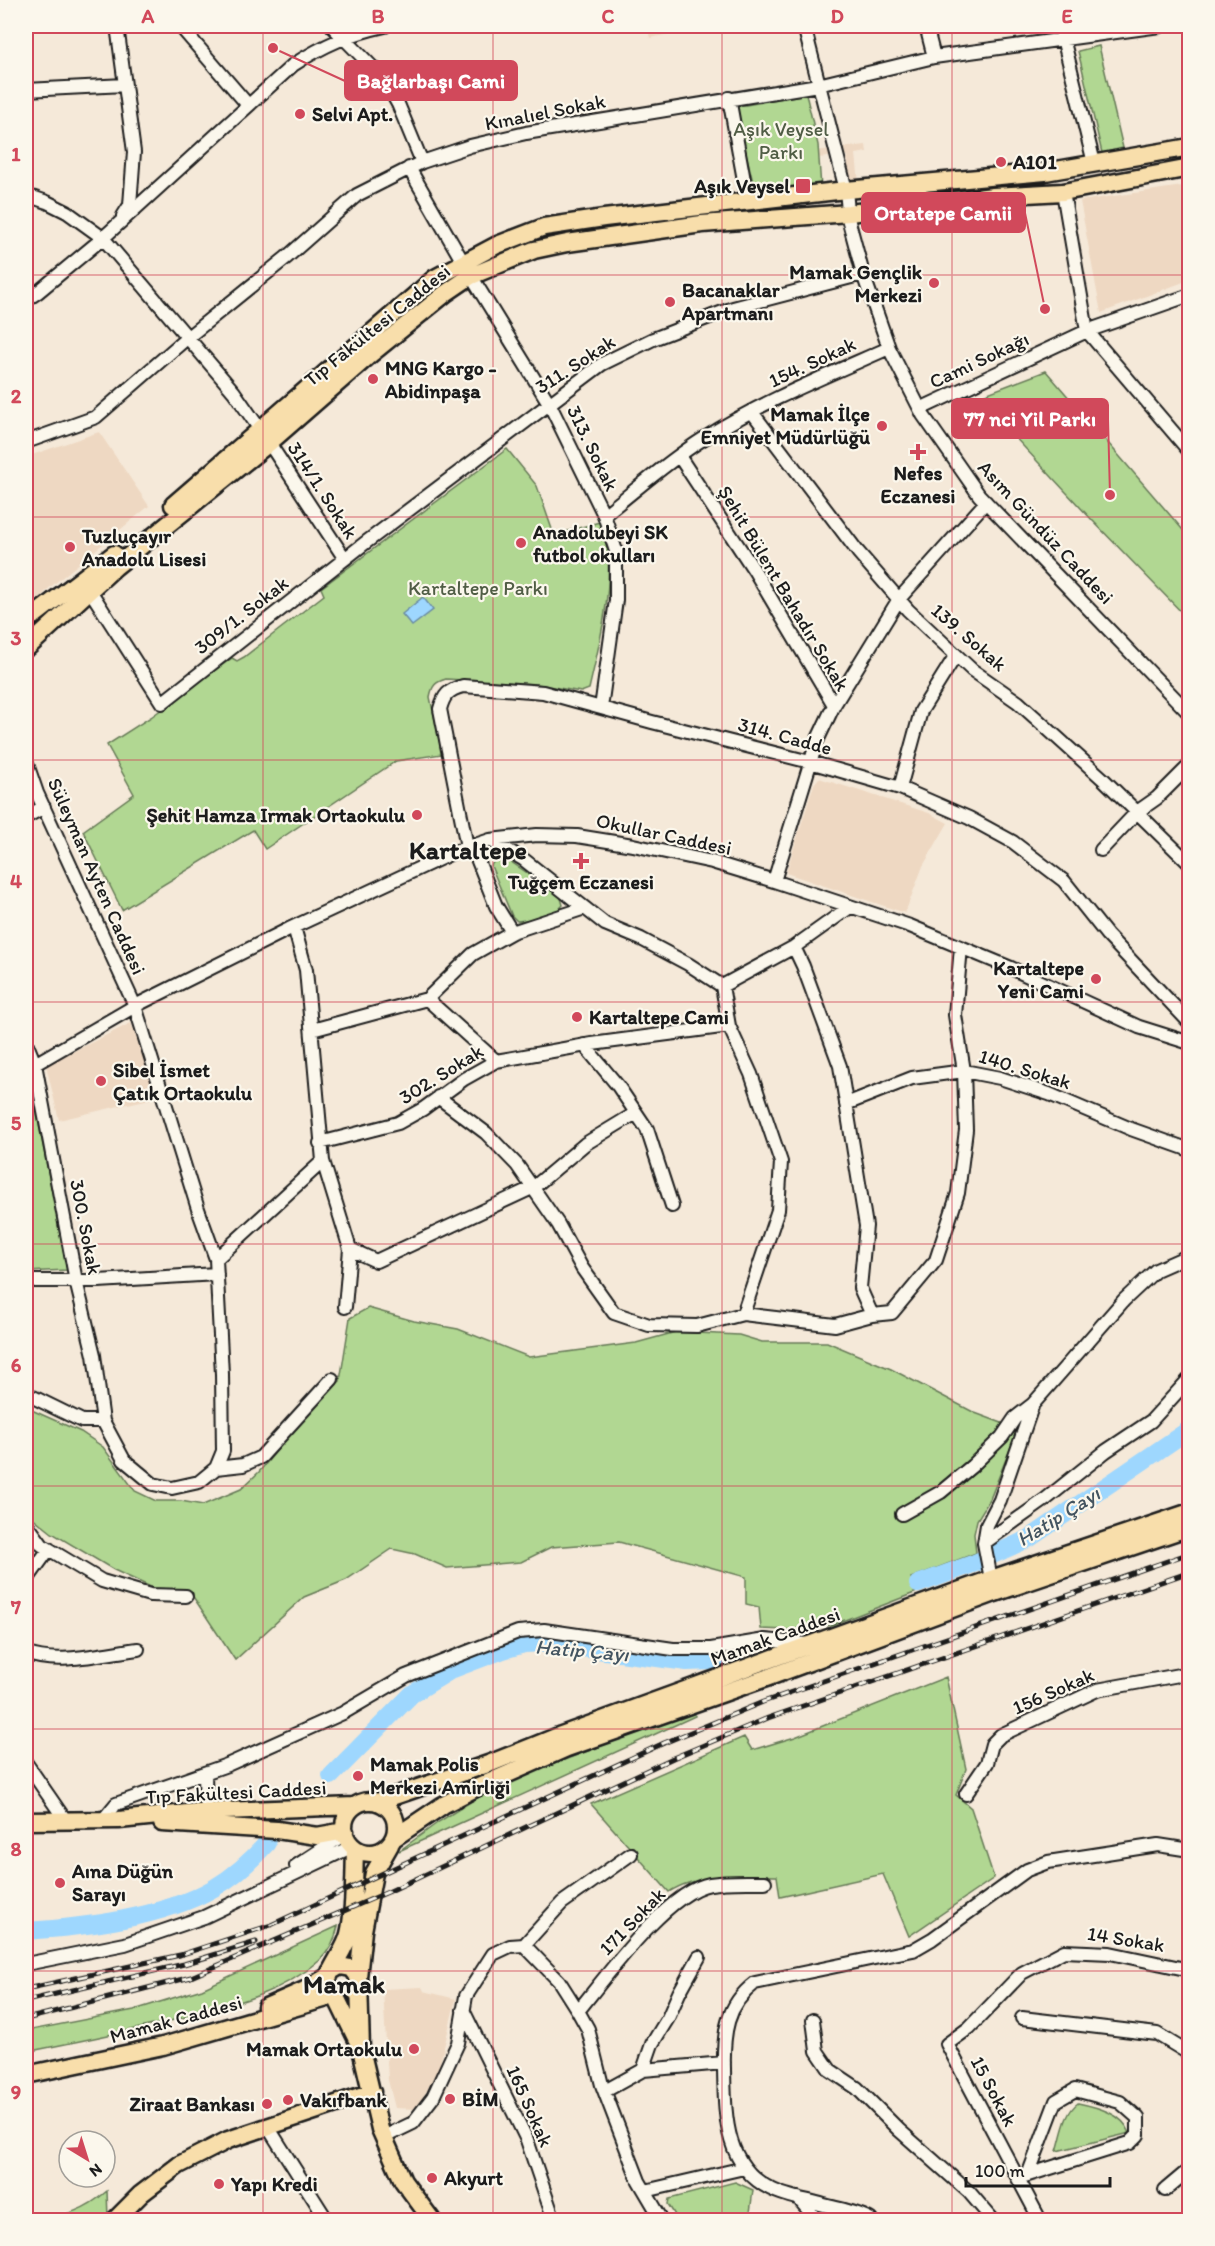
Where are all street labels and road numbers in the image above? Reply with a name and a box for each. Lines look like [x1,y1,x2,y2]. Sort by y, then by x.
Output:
street label: Kınalıel Sokak [483,88,608,135]
street label: Tıp Fakültesi Caddesi [299,259,455,391]
street label: Cami Sokağı [925,326,1033,394]
street label: 311. Sokak [530,329,620,399]
street label: 154. Sokak [765,331,859,393]
street label: 313. Sokak [562,401,624,495]
street label: 314/1. Sokak [283,437,363,543]
street label: Asım Gündüz Caddesi [973,455,1119,609]
street label: Şehit Bülent Bahadır Sokak [713,481,855,696]
street label: 309/1. Sokak [189,571,293,659]
street label: 139. Sokak [926,598,1012,676]
street label: 314. Cadde [735,712,835,760]
street label: Süleyman Ayten Caddesi [43,774,151,978]
street label: Okullar Caddesi [594,808,734,860]
street label: 302. Sokak [394,1039,488,1109]
street label: 140. Sokak [976,1044,1074,1094]
street label: 300. Sokak [65,1177,107,1277]
street label: Mamak Caddesi [707,1601,843,1671]
street label: 156 Sokak [1009,1662,1097,1720]
street label: Tıp Fakültesi Caddesi [145,1775,327,1809]
street label: 171 Sokak [594,1882,670,1960]
street label: 14 Sokak [1086,1921,1166,1957]
street label: Mamak Caddesi [107,1990,245,2048]
street label: 15 Sokak [966,2052,1022,2130]
street label: 165 Sokak [501,2062,559,2150]

